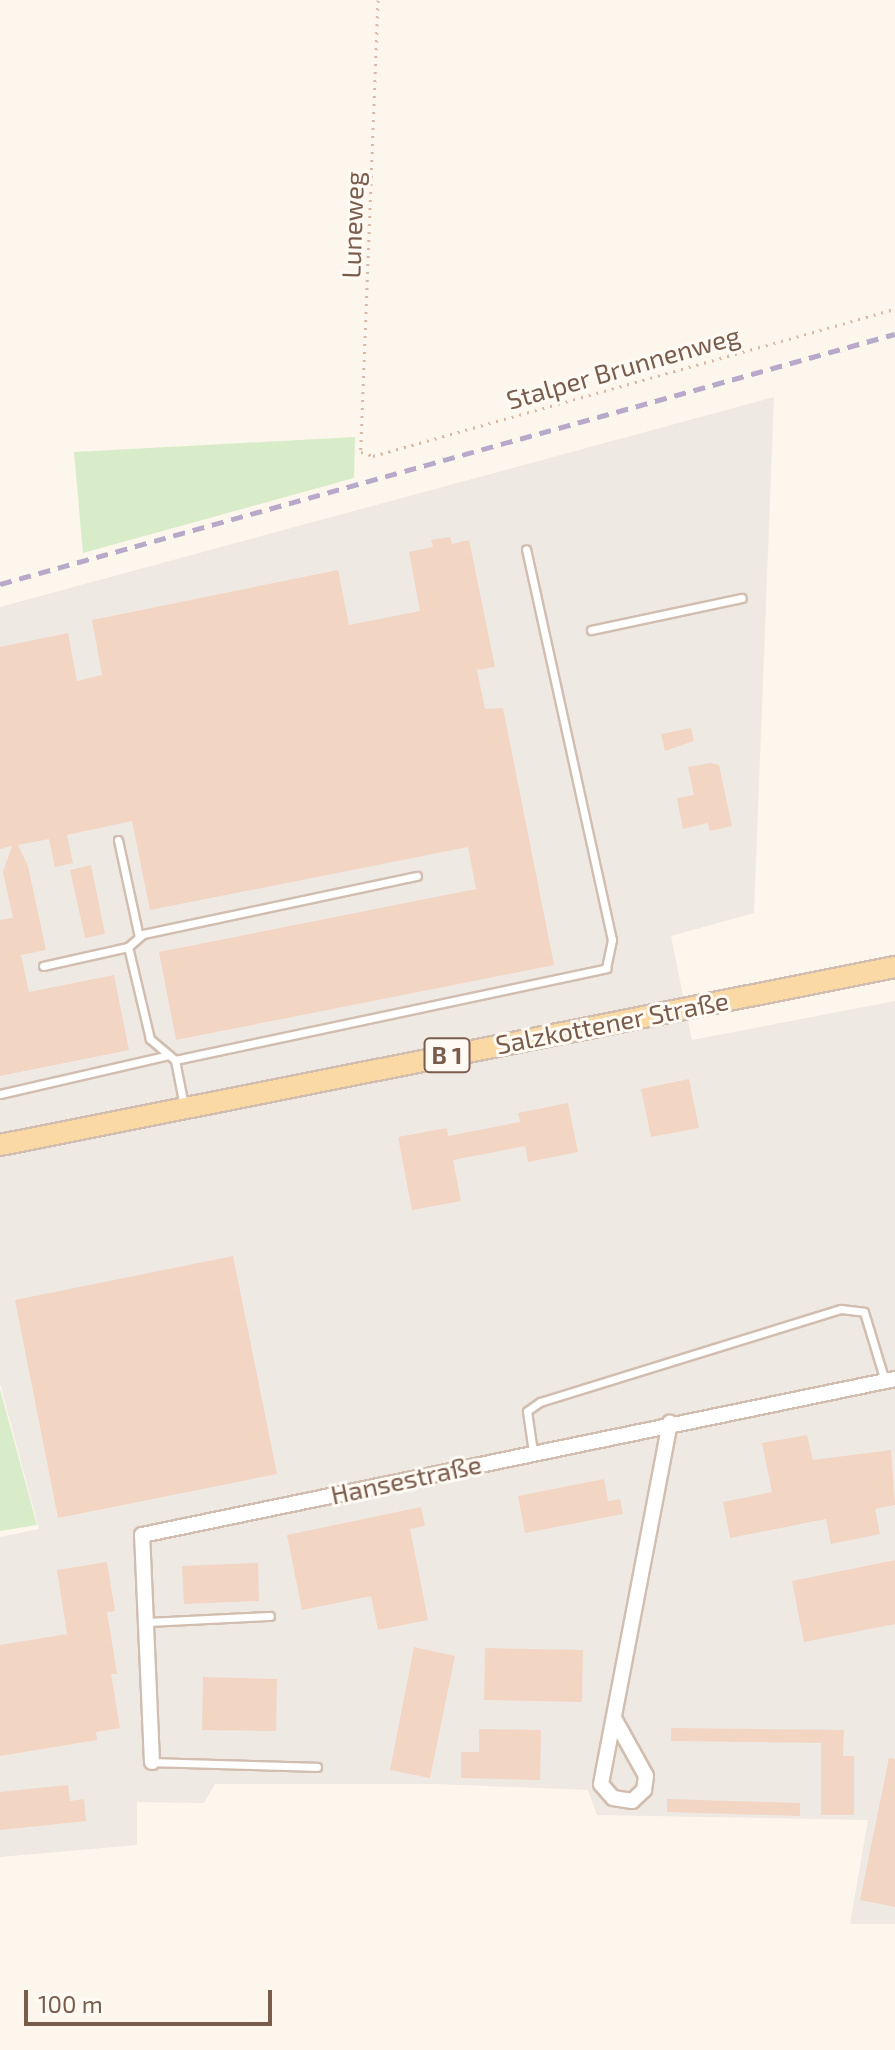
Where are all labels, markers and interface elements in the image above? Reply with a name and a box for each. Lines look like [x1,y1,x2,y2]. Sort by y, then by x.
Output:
street label: Luneweg [335,171,369,279]
street label: Stalper Brunnenweg [502,319,744,415]
street label: Salzkottener Straße [493,984,731,1060]
road number: B 1 [423,1035,471,1075]
street label: Hansestraße [328,1448,484,1510]
scale bar [28,1974,276,2024]
text: 100 m [38,1989,103,2018]

